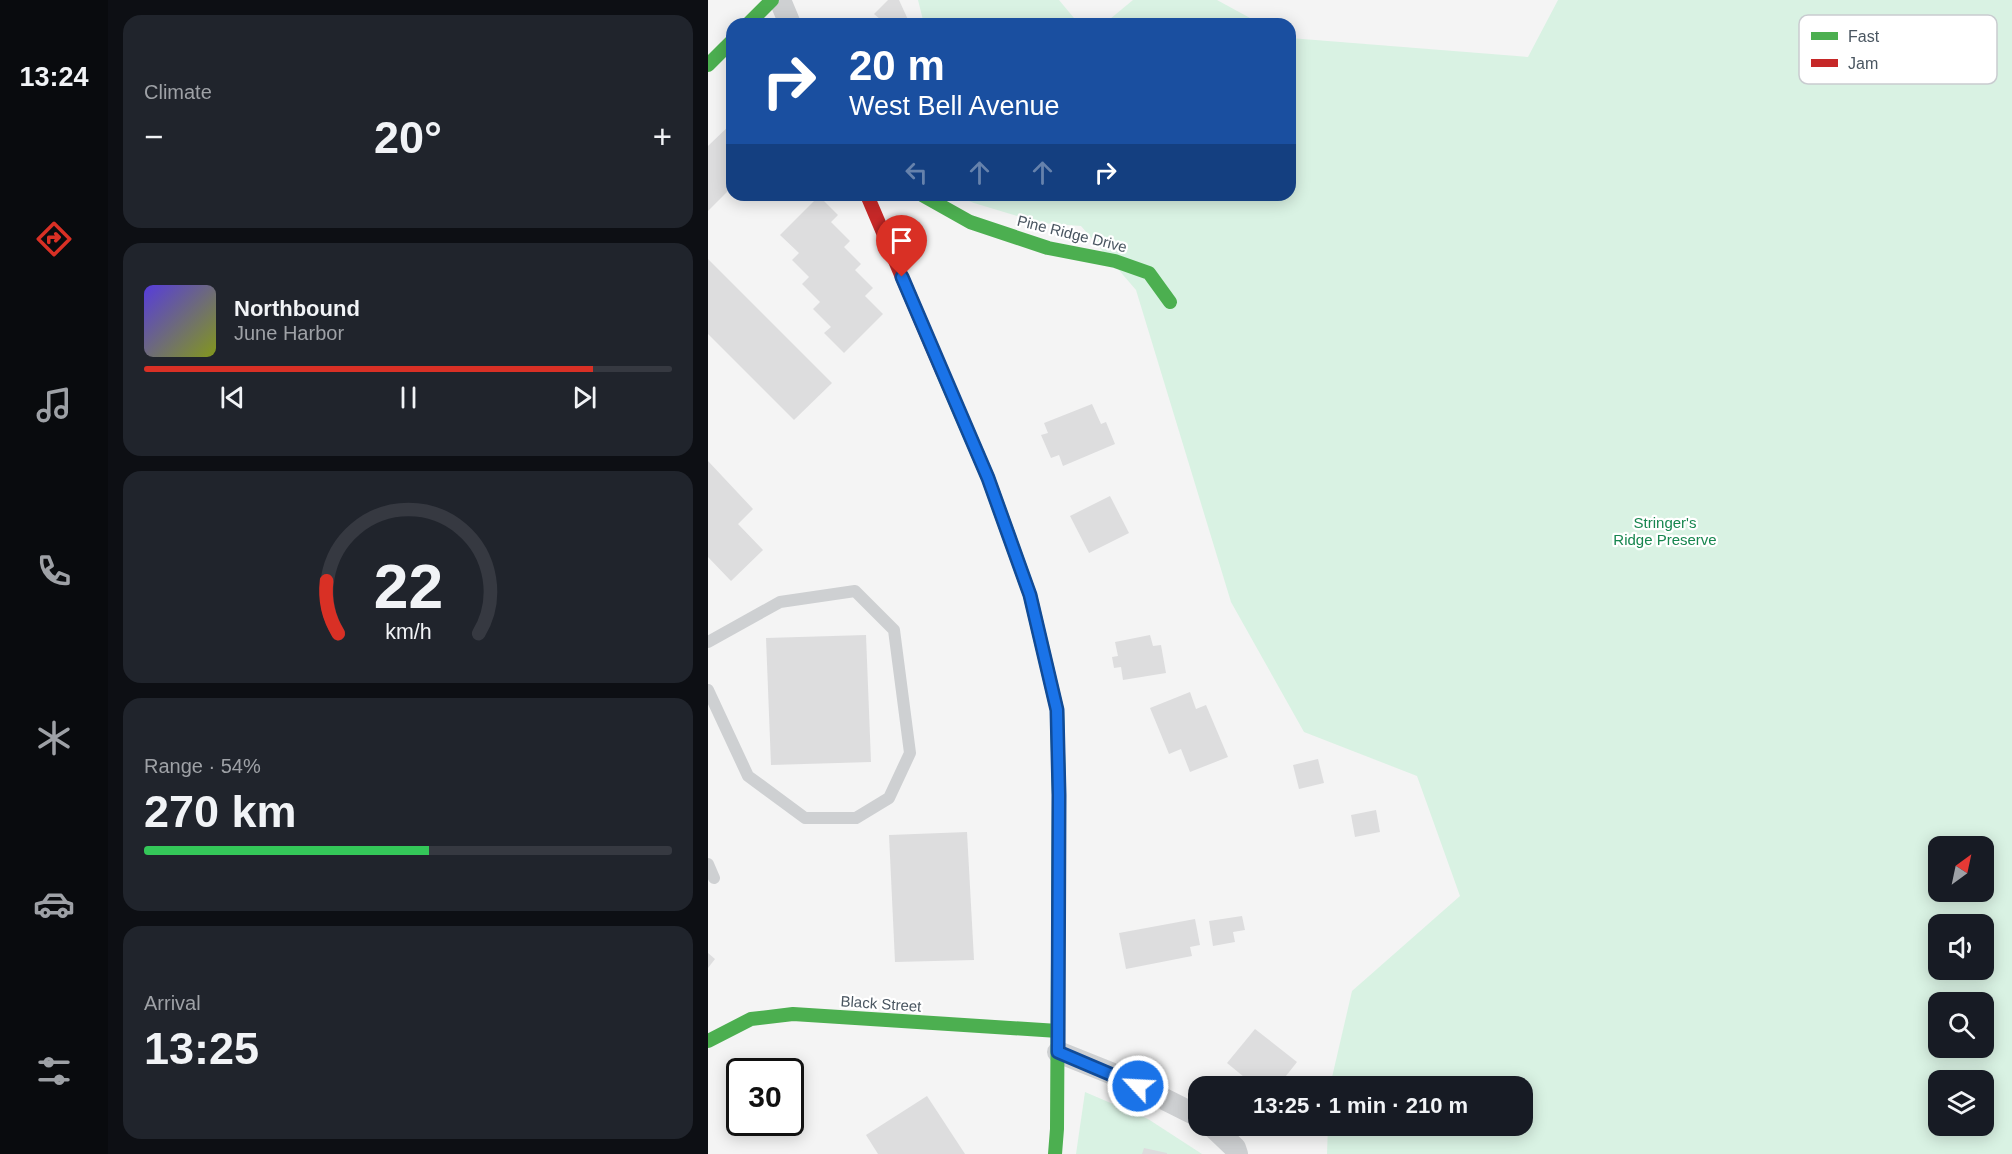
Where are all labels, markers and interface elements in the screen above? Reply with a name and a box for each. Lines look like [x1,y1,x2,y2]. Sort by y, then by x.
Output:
legend [1799,15,1997,84]
text: Fast [1848,28,1880,45]
icon: right [750,42,828,120]
text: 20 m [849,42,945,89]
text: Jam [1848,55,1878,72]
text: 13:24 [19,62,89,92]
text: Climate [144,81,212,103]
text: West Bell Avenue [849,91,1060,121]
text: 20° [374,112,442,163]
text: − [144,118,163,155]
text: + [653,118,672,155]
icon: left [900,156,933,189]
icon: ahead [963,156,996,189]
icon: ahead [1026,156,1059,189]
icon: right [1089,156,1122,189]
street label: Pine Ridge Drive [1015,212,1129,255]
pin [876,215,927,277]
icon: directions [33,218,75,260]
icon: arrive [885,224,918,257]
text: Northbound [234,296,360,321]
text: June Harbor [234,322,344,344]
icon: previous [216,381,249,414]
icon: pause [392,381,425,414]
icon: next [568,381,601,414]
icon: music [33,384,75,426]
park label: Stringer's Ridge Preserve [1613,514,1717,548]
icon: phone [33,550,75,592]
text: 22 [373,552,443,621]
text: km/h [385,620,431,644]
icon: climate [33,717,75,759]
text: Range · 54% [144,755,261,777]
text: 270 km [144,786,297,837]
north arrow [1928,836,1994,902]
map controls [1928,836,1994,1136]
icon: car [33,883,75,925]
button: sound [1928,914,1994,980]
text: Arrival [144,992,201,1014]
street label: Black Street [840,992,923,1015]
button: search [1928,992,1994,1058]
text: 13:25 [144,1023,259,1074]
icon: filters [33,1050,75,1092]
position arrow [1106,1054,1170,1118]
speed limit sign: 30 [726,1058,804,1136]
button: layers [1928,1070,1994,1136]
text: 13:25 · 1 min · 210 m [1253,1093,1468,1118]

